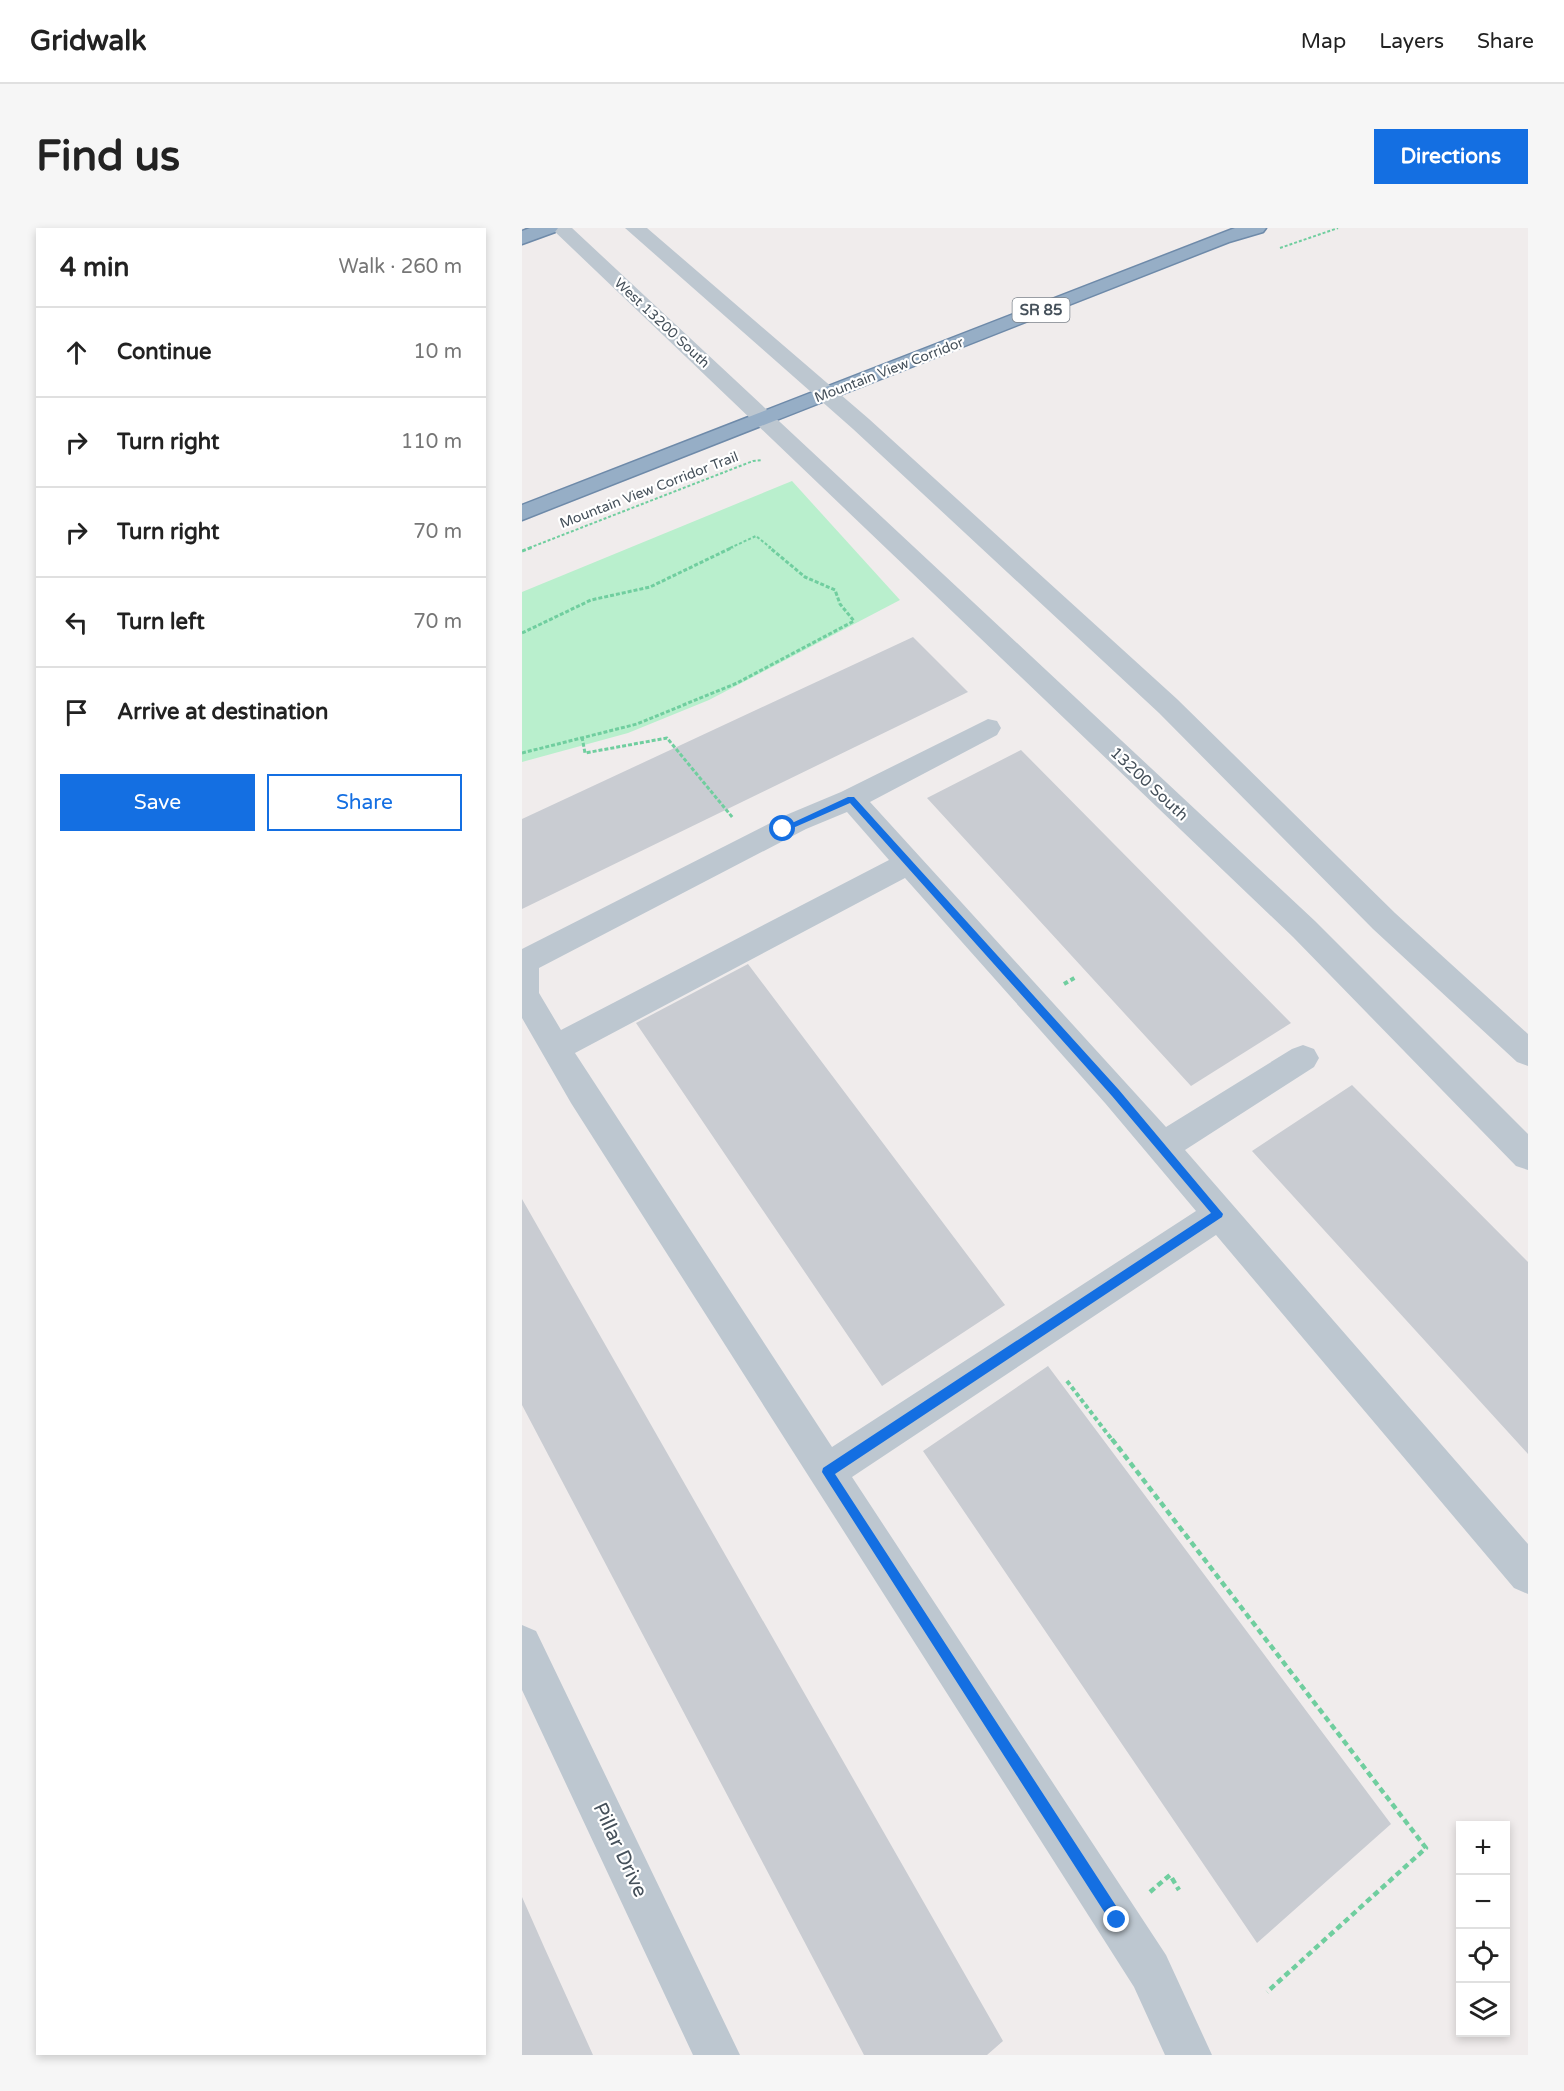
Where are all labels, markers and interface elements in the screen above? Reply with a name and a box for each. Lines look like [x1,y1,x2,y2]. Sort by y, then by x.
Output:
text: Gridwalk [30,24,147,58]
text: Map [1301,29,1346,54]
text: Layers [1379,29,1444,54]
text: Share [1477,29,1534,54]
button: Directions [1374,129,1528,184]
text: Find us [36,131,180,182]
text: 4 min [60,252,129,283]
text: Walk · 260 m [339,255,462,279]
street label: West 13200 South [611,274,713,372]
road number: SR 85 [1012,298,1070,322]
street label: Mountain View Corridor [812,333,966,406]
icon: ahead [60,336,93,369]
text: Continue [117,339,212,365]
text: 10 m [413,340,462,364]
icon: right [60,426,93,459]
text: Turn right [117,429,219,455]
text: 110 m [401,430,462,454]
street label: Mountain View Corridor Trail [557,448,741,532]
icon: right [60,516,93,549]
text: Turn right [117,519,219,545]
text: 70 m [413,520,462,544]
icon: left [60,606,93,639]
text: Turn left [117,609,205,635]
text: 70 m [413,610,462,634]
icon: arrive [60,696,93,729]
text: Arrive at destination [117,699,328,725]
street label: 13200 South [1106,743,1192,825]
button: Save [60,774,255,831]
button: Share [267,774,462,831]
route start [769,815,795,841]
street label: Pillar Drive [588,1799,652,1901]
map controls [1456,1821,1510,2037]
button: + [1456,1821,1510,1875]
button: − [1456,1875,1510,1929]
route end [1103,1906,1129,1932]
button: locate [1456,1929,1510,1983]
button: layers [1456,1983,1510,2037]

